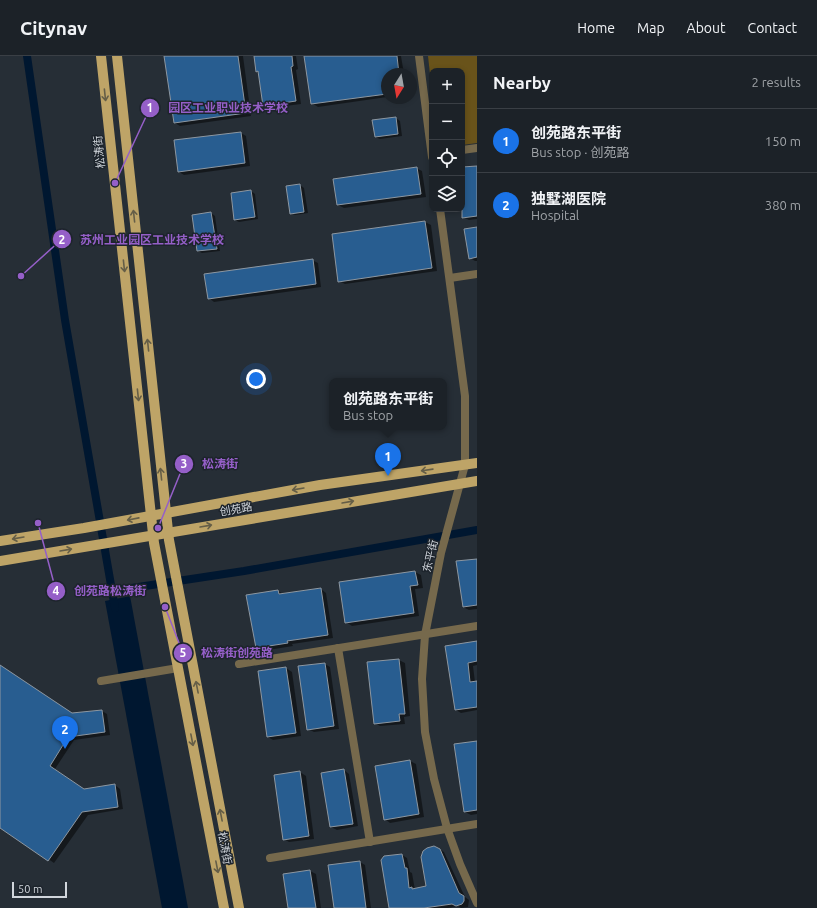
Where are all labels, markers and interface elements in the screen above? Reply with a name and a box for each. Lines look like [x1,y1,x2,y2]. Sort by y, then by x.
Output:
text: Citynav [20,17,87,39]
text: Home [577,20,615,36]
text: Map [637,20,665,36]
text: About [687,20,726,36]
text: Contact [748,20,797,36]
north arrow [381,68,417,104]
map controls [429,68,465,212]
button: + [429,68,465,104]
text: Nearby [493,73,551,92]
text: 2 results [751,75,801,89]
one-way arrow [101,88,109,101]
callout: 园区工业职业技术学校 [140,96,296,120]
text: 1 [147,101,153,114]
text: 园区工业职业技术学校 [168,101,288,114]
button: − [429,104,465,140]
text: 创苑路东平街 [531,124,621,141]
text: 1 [502,134,510,148]
text: 150 m [765,134,801,148]
street label: 松涛街 [91,135,107,169]
button: locate [429,140,465,176]
text: Bus stop · 创苑路 [531,145,629,159]
button: layers [429,176,465,212]
text: 独墅湖医院 [531,190,606,207]
text: 2 [502,198,510,212]
text: 380 m [765,198,801,212]
text: Hospital [531,208,579,222]
one-way arrow [130,210,137,223]
callout: 苏州工业园区工业技术学校 [52,227,232,251]
text: 2 [59,233,66,246]
text: 苏州工业园区工业技术学校 [80,233,224,246]
one-way arrow [120,259,127,272]
one-way arrow [144,339,151,352]
your location [246,369,266,389]
popup [329,378,447,430]
one-way arrow [134,388,142,401]
text: 创苑路东平街 [343,390,433,407]
text: Bus stop [343,408,393,422]
pin: 1 [375,443,401,476]
callout: 松涛街 [174,452,246,476]
text: 3 [181,457,187,470]
text: 松涛街 [202,457,238,470]
one-way arrow [421,466,434,474]
one-way arrow [158,468,165,481]
one-way arrow [292,486,305,494]
one-way arrow [341,498,354,506]
street label: 创苑路 [219,500,253,518]
one-way arrow [127,515,140,523]
one-way arrow [199,522,212,530]
one-way arrow [12,534,25,542]
street label: 东平街 [420,539,440,573]
one-way arrow [59,546,72,554]
callout: 创苑路松涛街 [46,579,154,603]
text: 4 [53,584,60,597]
text: 创苑路松涛街 [74,584,146,597]
callout: 松涛街创苑路 [173,641,281,665]
text: 5 [180,646,187,659]
text: 松涛街创苑路 [201,646,273,659]
one-way arrow [192,681,200,694]
pin: 2 [52,716,78,749]
one-way arrow [188,733,196,746]
one-way arrow [217,809,225,822]
street label: 松涛街 [216,831,234,865]
one-way arrow [213,861,221,874]
scale bar [12,880,67,899]
text: 50 m [18,883,42,895]

